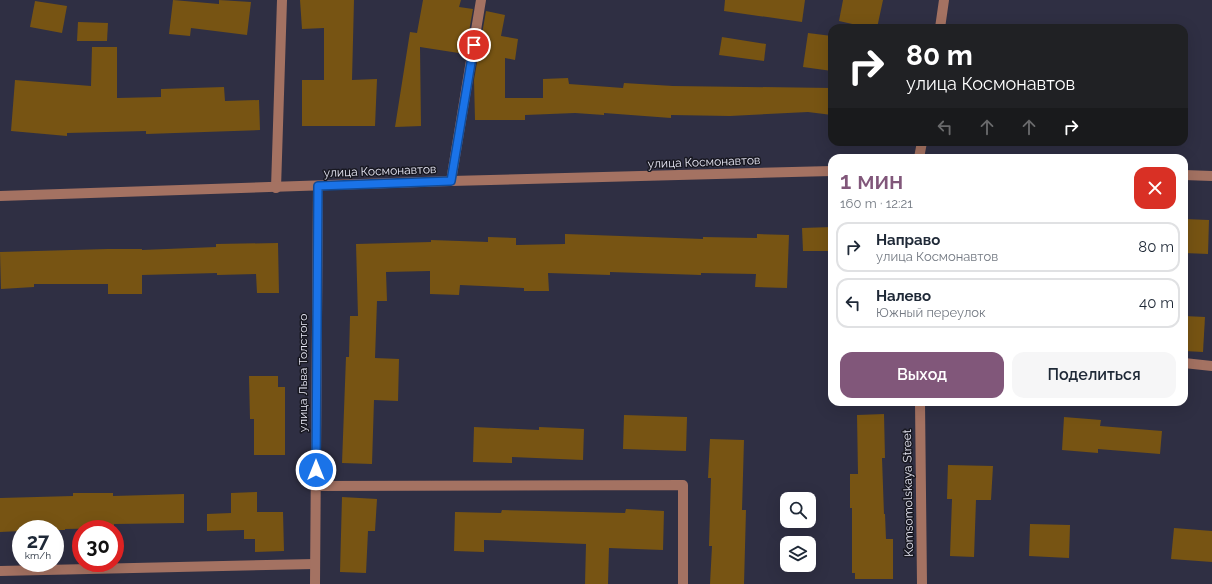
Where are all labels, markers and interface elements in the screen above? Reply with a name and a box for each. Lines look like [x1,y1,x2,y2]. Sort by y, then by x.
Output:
pin [457,28,491,62]
icon: arrive [463,34,485,56]
text: 80 m [906,39,973,72]
icon: right [840,40,892,92]
text: улица Космонавтов [906,73,1075,94]
icon: left [934,116,956,138]
icon: ahead [976,116,998,138]
icon: ahead [1018,116,1040,138]
icon: right [1060,116,1082,138]
street label: улица Космонавтов [647,153,761,171]
street label: улица Космонавтов [323,162,437,180]
text: 1 мин [840,166,903,195]
button: close [1134,167,1176,209]
text: 160 m · 12:21 [840,196,913,211]
text: Направо [876,231,940,249]
icon: right [842,236,864,258]
text: 80 m [1138,238,1174,256]
text: улица Космонавтов [876,249,998,264]
text: Налево [876,287,931,305]
icon: left [842,292,864,314]
text: 40 m [1139,294,1174,312]
text: Южный переулок [876,305,986,320]
street label: улица Льва Толстого [296,314,310,432]
button: Выход [840,352,1004,398]
button: Поделиться [1012,352,1176,398]
street label: Komsomolskaya Street [900,429,916,557]
position arrow [295,449,337,491]
map controls [780,492,816,572]
button: search [780,492,816,528]
speed limit sign: 30 [72,520,124,572]
text: 27 [27,529,49,553]
button: layers [780,536,816,572]
text: km/h [25,550,51,561]

